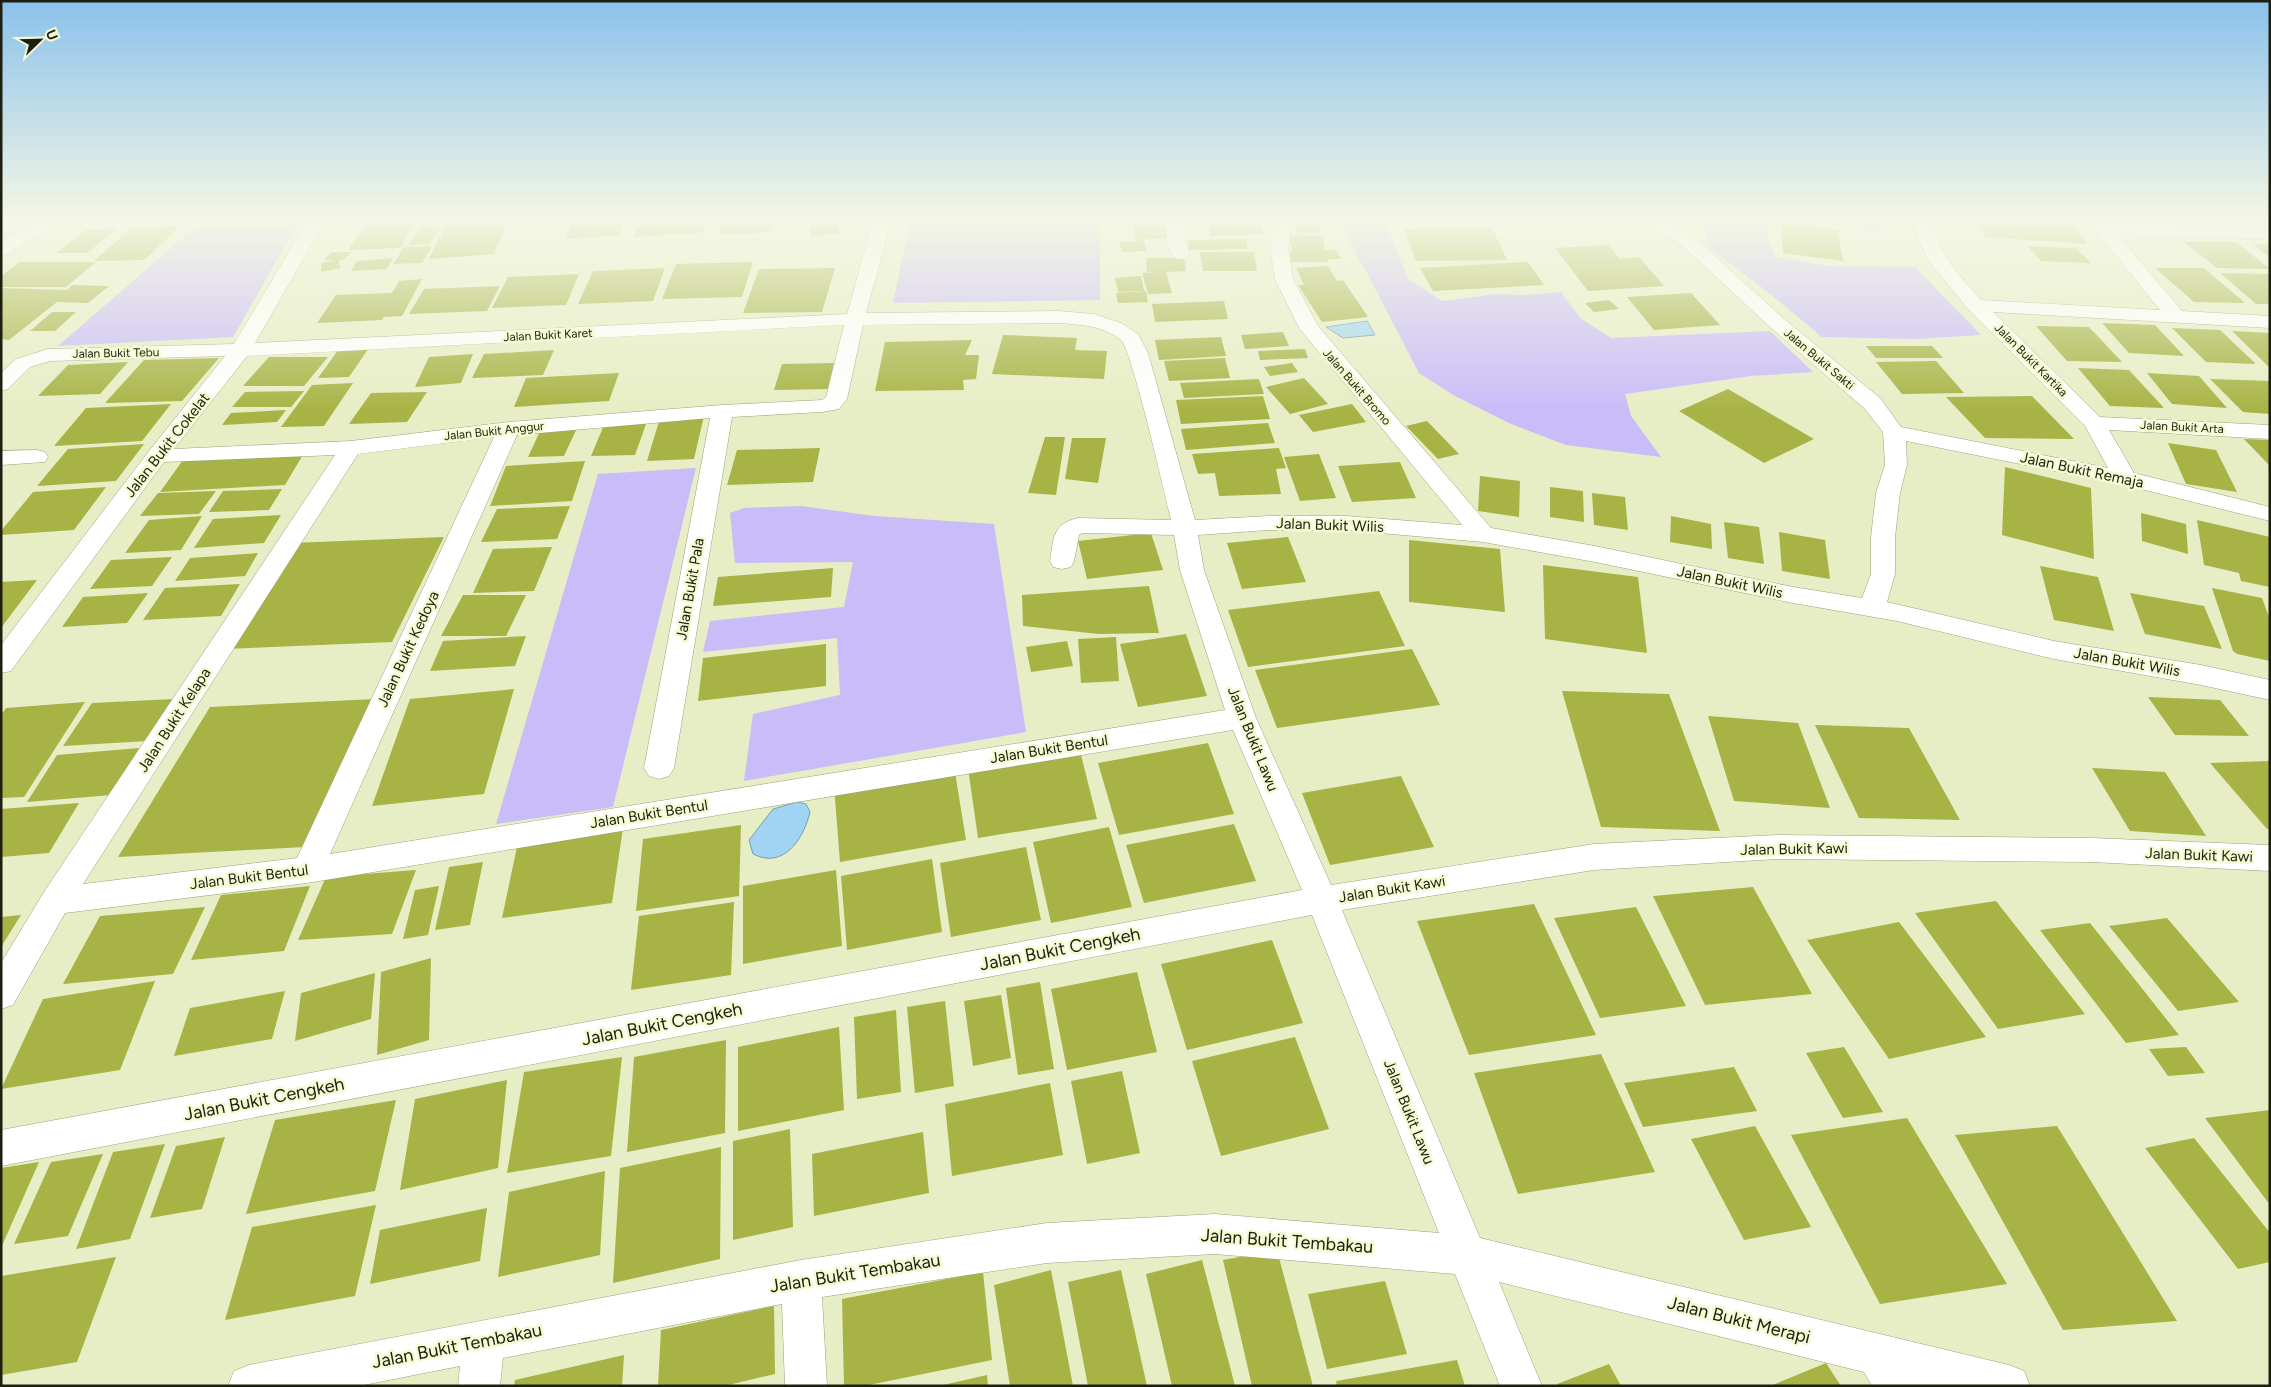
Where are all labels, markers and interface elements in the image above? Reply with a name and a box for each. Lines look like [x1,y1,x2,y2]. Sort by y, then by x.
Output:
north arrow [15,15,65,65]
text: U [42,27,61,43]
street label: Jalan Bukit Kartika [1992,321,2070,399]
street label: Jalan Bukit Karet [503,326,593,344]
street label: Jalan Bukit Sakti [1781,326,1857,392]
street label: Jalan Bukit Tebu [72,345,160,361]
street label: Jalan Bukit Bromo [1320,346,1394,428]
street label: Jalan Bukit Cokelat [121,389,214,501]
street label: Jalan Bukit Arta [2140,418,2224,436]
street label: Jalan Bukit Anggur [443,419,545,443]
street label: Jalan Bukit Remaja [2019,448,2145,492]
street label: Jalan Bukit Wilis [1276,514,1384,536]
street label: Jalan Bukit Pala [672,537,708,641]
street label: Jalan Bukit Wilis [1675,562,1785,602]
street label: Jalan Bukit Kedoya [373,588,443,710]
street label: Jalan Bukit Wilis [2072,644,2182,680]
street label: Jalan Bukit Kelapa [134,664,214,776]
street label: Jalan Bukit Lawu [1224,684,1282,794]
street label: Jalan Bukit Bentul [989,731,1109,767]
street label: Jalan Bukit Bentul [589,796,709,832]
street label: Jalan Bukit Kawi [1740,839,1848,859]
street label: Jalan Bukit Kawi [2145,844,2253,866]
street label: Jalan Bukit Bentul [189,861,309,893]
street label: Jalan Bukit Kawi [1337,872,1447,906]
street label: Jalan Bukit Cengkeh [978,923,1142,975]
street label: Jalan Bukit Cengkeh [580,998,744,1050]
street label: Jalan Bukit Lawu [1380,1057,1438,1167]
street label: Jalan Bukit Cengkeh [182,1073,346,1125]
street label: Jalan Bukit Tembakau [1200,1224,1374,1258]
street label: Jalan Bukit Tembakau [768,1249,942,1297]
street label: Jalan Bukit Merapi [1665,1292,1813,1348]
street label: Jalan Bukit Tembakau [370,1319,544,1373]

